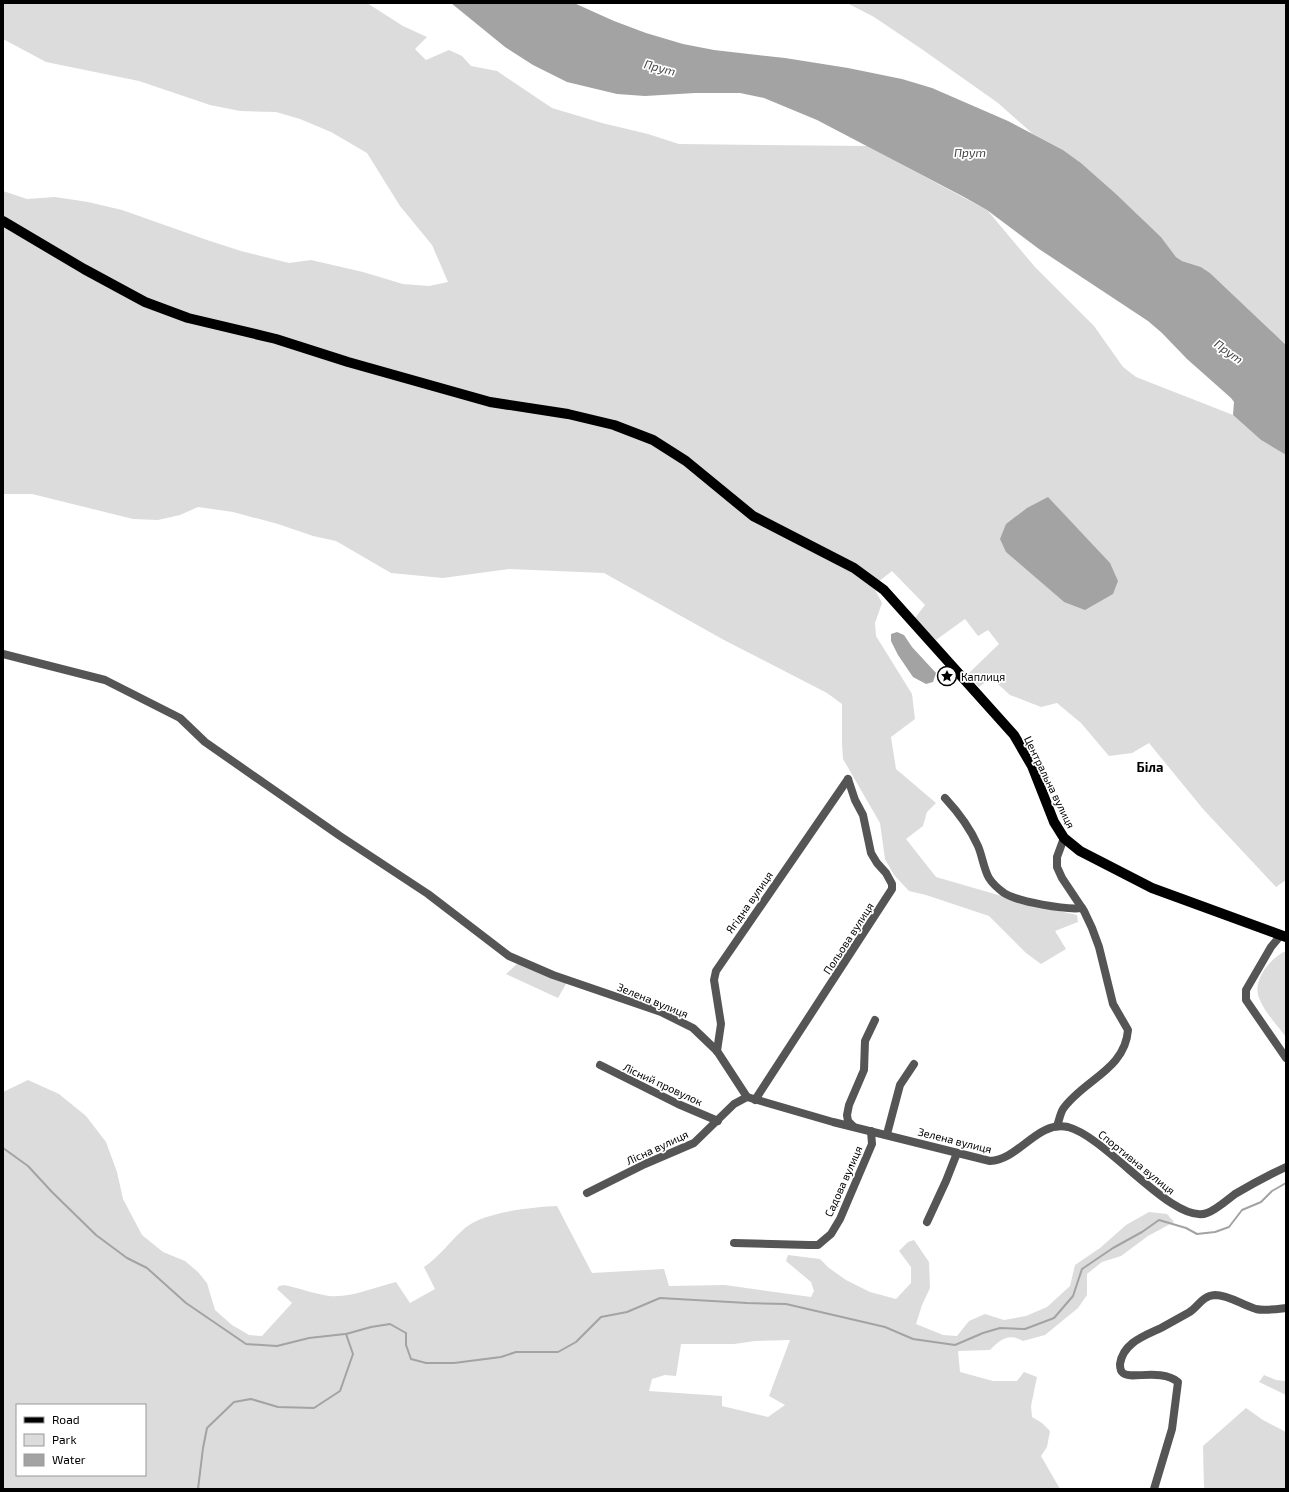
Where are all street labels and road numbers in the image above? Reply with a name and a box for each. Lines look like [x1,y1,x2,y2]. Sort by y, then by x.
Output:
street label: Центральна вулиця [1021,734,1078,831]
street label: Ягідна вулиця [723,869,776,936]
street label: Польова вулиця [820,900,877,977]
street label: Зелена вулиця [615,980,691,1021]
street label: Лісний провулок [621,1060,705,1109]
street label: Зелена вулиця [916,1125,993,1156]
street label: Лісна вулиця [624,1127,691,1168]
street label: Спортивна вулиця [1095,1127,1178,1198]
street label: Садова вулиця [822,1143,865,1219]

